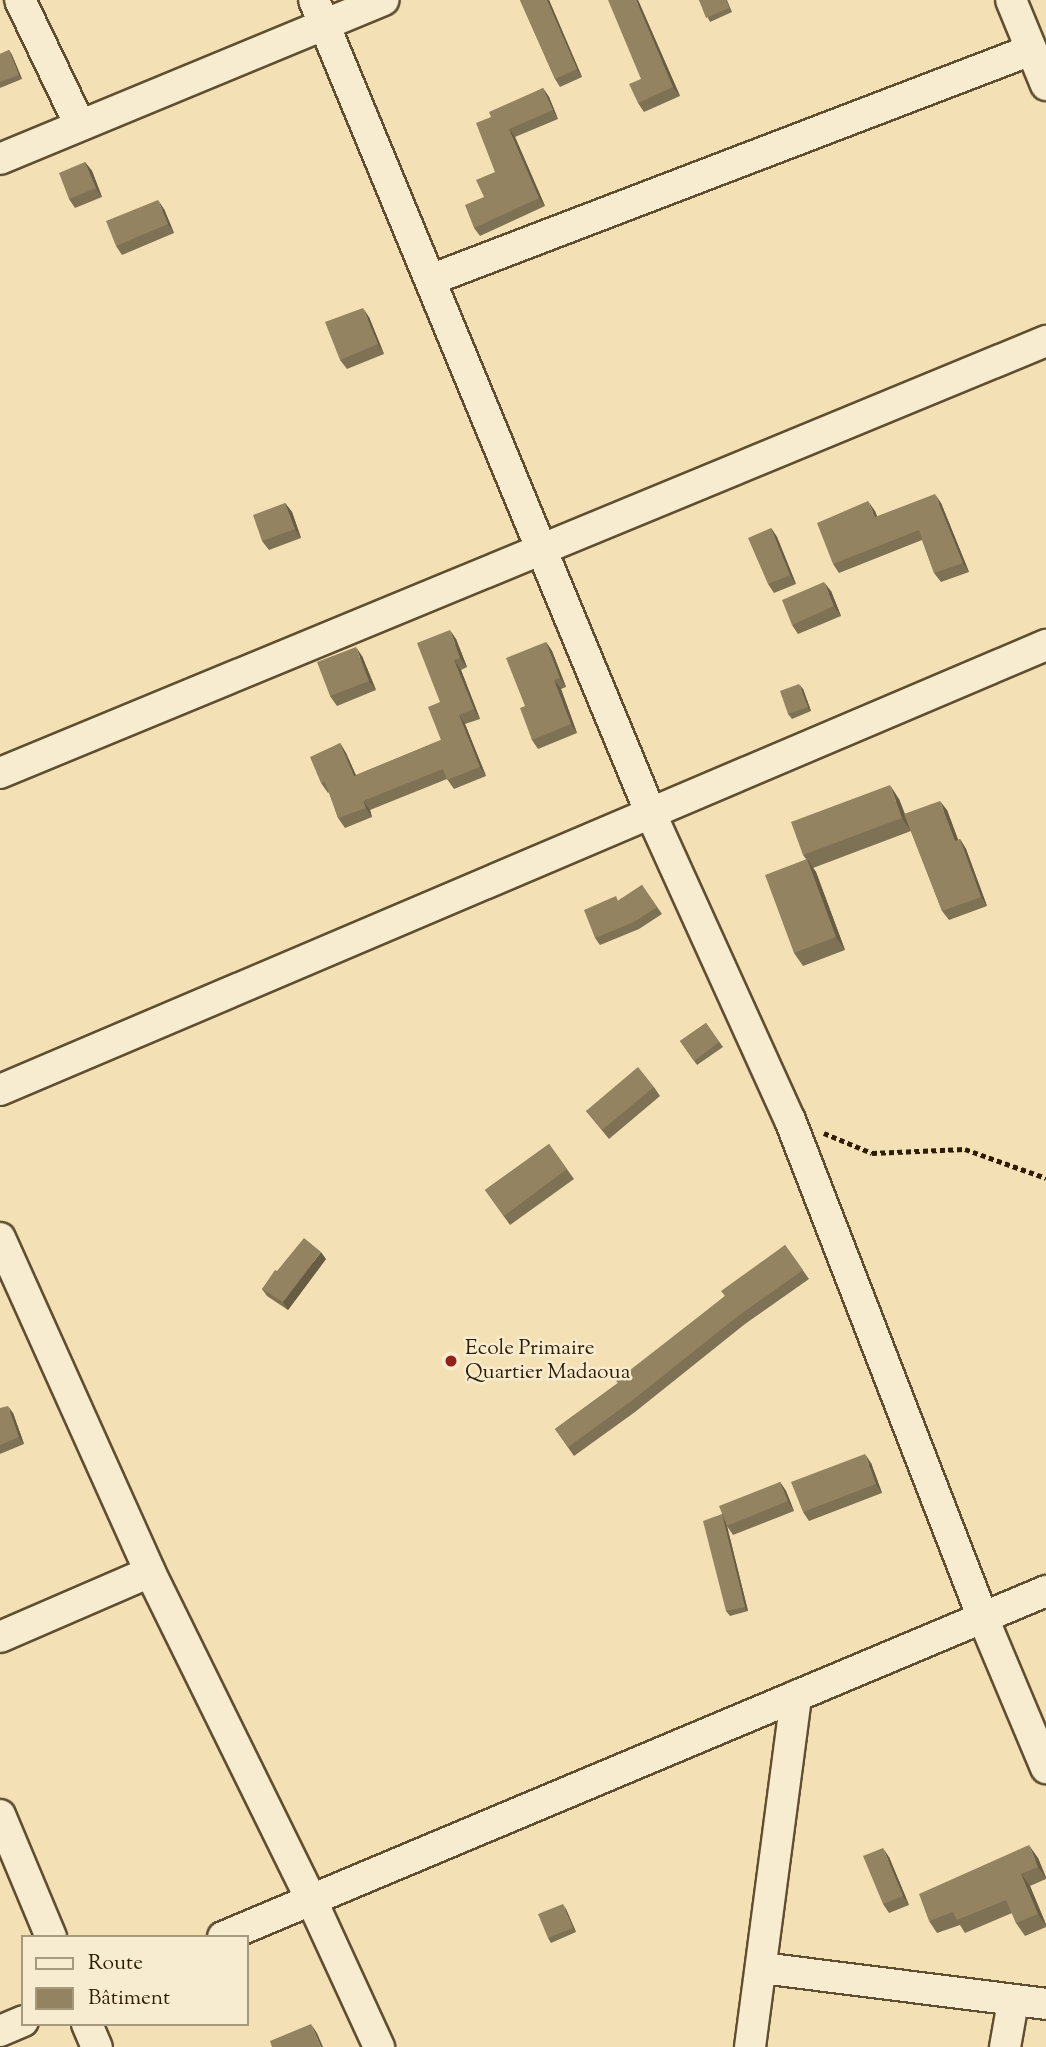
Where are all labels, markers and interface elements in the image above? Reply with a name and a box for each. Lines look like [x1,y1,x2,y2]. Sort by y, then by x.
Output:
place label: Ecole Primaire Quartier Madaoua [465,1336,630,1386]
marker: Ecole Primaire Quartier Madaoua [443,1353,459,1369]
legend [21,1935,248,2026]
text: Route [88,1949,143,1979]
text: Bâtiment [88,1984,170,2014]

